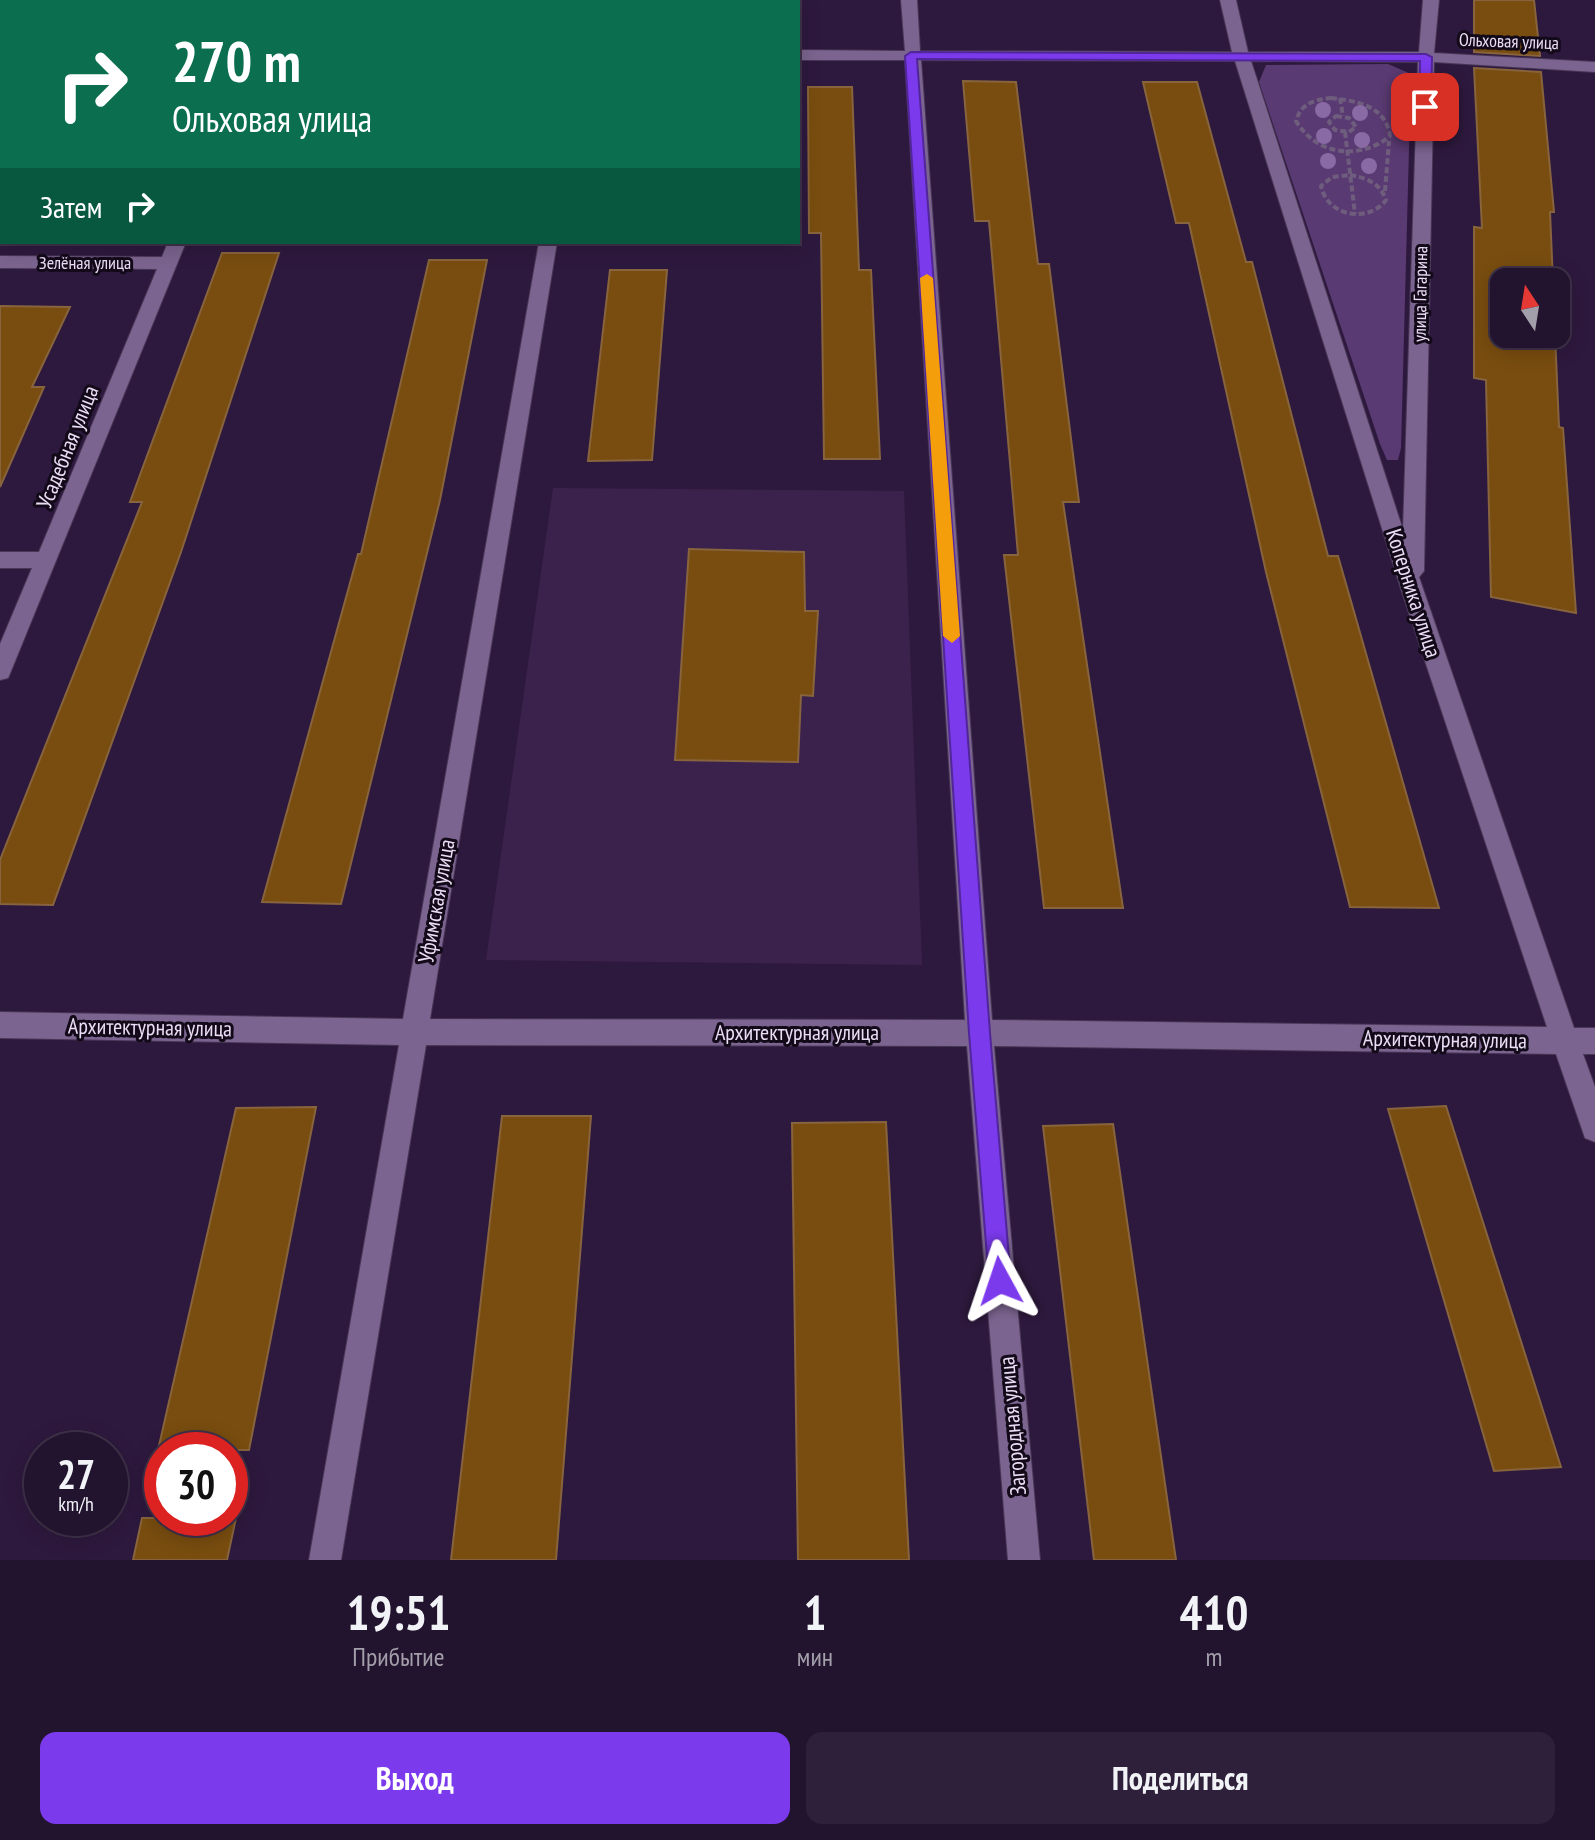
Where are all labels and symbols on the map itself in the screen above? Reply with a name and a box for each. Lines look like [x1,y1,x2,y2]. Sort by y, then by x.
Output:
street label: Ольховая улица [1459,28,1559,54]
pin [1391,73,1459,141]
street label: улица Гагарина [1408,246,1432,342]
street label: Зелёная улица [39,251,131,274]
north arrow [1490,268,1570,348]
street label: Усадебная улица [30,381,104,513]
street label: Коперника улица [1380,525,1448,661]
street label: Уфимская улица [411,837,461,965]
street label: Архитектурная улица [68,1012,232,1042]
street label: Архитектурная улица [715,1018,879,1046]
street label: Архитектурная улица [1363,1024,1527,1054]
position arrow [958,1239,1042,1323]
street label: Загородная улица [992,1355,1032,1497]
speed limit sign: 30 [144,1432,248,1536]

